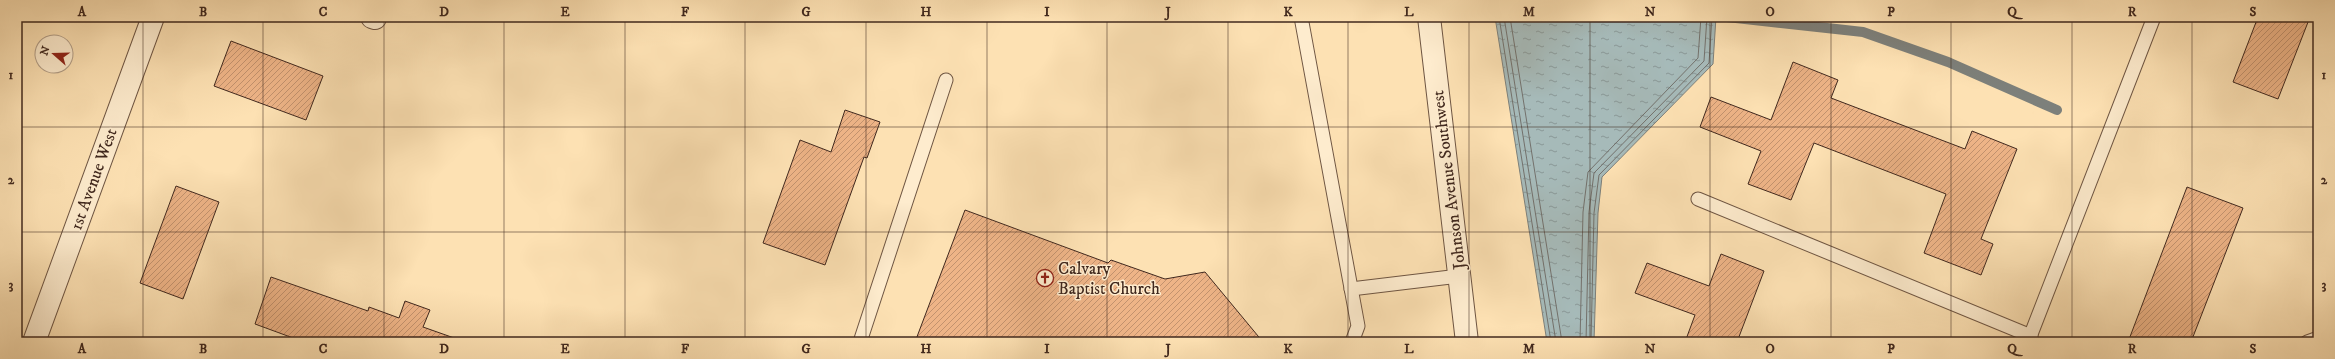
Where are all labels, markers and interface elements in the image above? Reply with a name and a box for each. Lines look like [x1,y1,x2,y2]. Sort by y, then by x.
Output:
text: A [77,4,87,20]
text: B [199,4,207,20]
text: C [319,4,328,20]
text: D [439,4,449,20]
text: E [560,4,570,20]
text: F [681,4,690,20]
text: G [801,4,811,20]
text: H [921,4,932,20]
text: I [1044,4,1050,20]
text: J [1163,4,1171,21]
text: K [1283,4,1293,20]
text: L [1404,4,1414,20]
text: M [1523,4,1535,20]
text: N [1645,4,1656,20]
text: O [1765,4,1775,20]
text: P [1887,4,1895,20]
text: Q [2007,4,2023,20]
text: R [2128,4,2137,20]
text: S [2250,4,2257,20]
north arrow [34,34,74,74]
text: N [37,44,54,58]
text: 1 [9,67,14,83]
text: 1 [2322,67,2327,83]
street label: Johnson Avenue Southwest [1427,89,1471,273]
street label: 1st Avenue West [65,125,123,233]
text: 2 [8,172,15,188]
text: 2 [2321,172,2328,188]
place label: Calvary Baptist Church [1058,258,1160,300]
church icon: Calvary Baptist Church [1035,268,1055,288]
text: 3 [9,277,14,293]
text: 3 [2322,277,2327,293]
text: A [77,341,87,357]
text: B [199,341,207,357]
text: C [319,341,328,357]
text: D [439,341,449,357]
text: E [560,341,570,357]
text: F [681,341,690,357]
text: G [801,341,811,357]
text: H [921,341,932,357]
text: I [1044,341,1050,357]
text: J [1163,341,1171,358]
text: K [1283,341,1293,357]
text: L [1404,341,1414,357]
text: M [1523,341,1535,357]
text: N [1645,341,1656,357]
text: O [1765,341,1775,357]
text: P [1887,341,1895,357]
text: Q [2007,341,2023,357]
text: R [2128,341,2137,357]
text: S [2250,341,2257,357]

